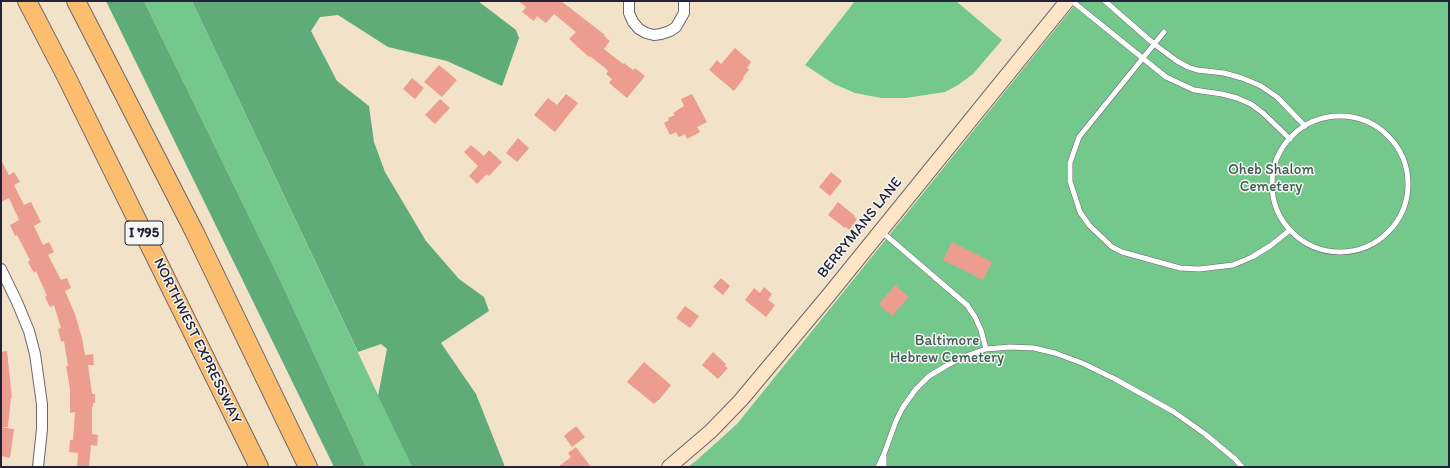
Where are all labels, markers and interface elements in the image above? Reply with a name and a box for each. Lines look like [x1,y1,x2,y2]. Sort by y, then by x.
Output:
park label: Oheb Shalom Cemetery [1228,161,1314,196]
street label: BERRYMANS LANE [814,174,906,282]
road number: I 795 [125,221,163,245]
street label: NORTHWEST EXPRESSWAY [149,255,245,427]
park label: Baltimore Hebrew Cemetery [890,332,1004,367]

